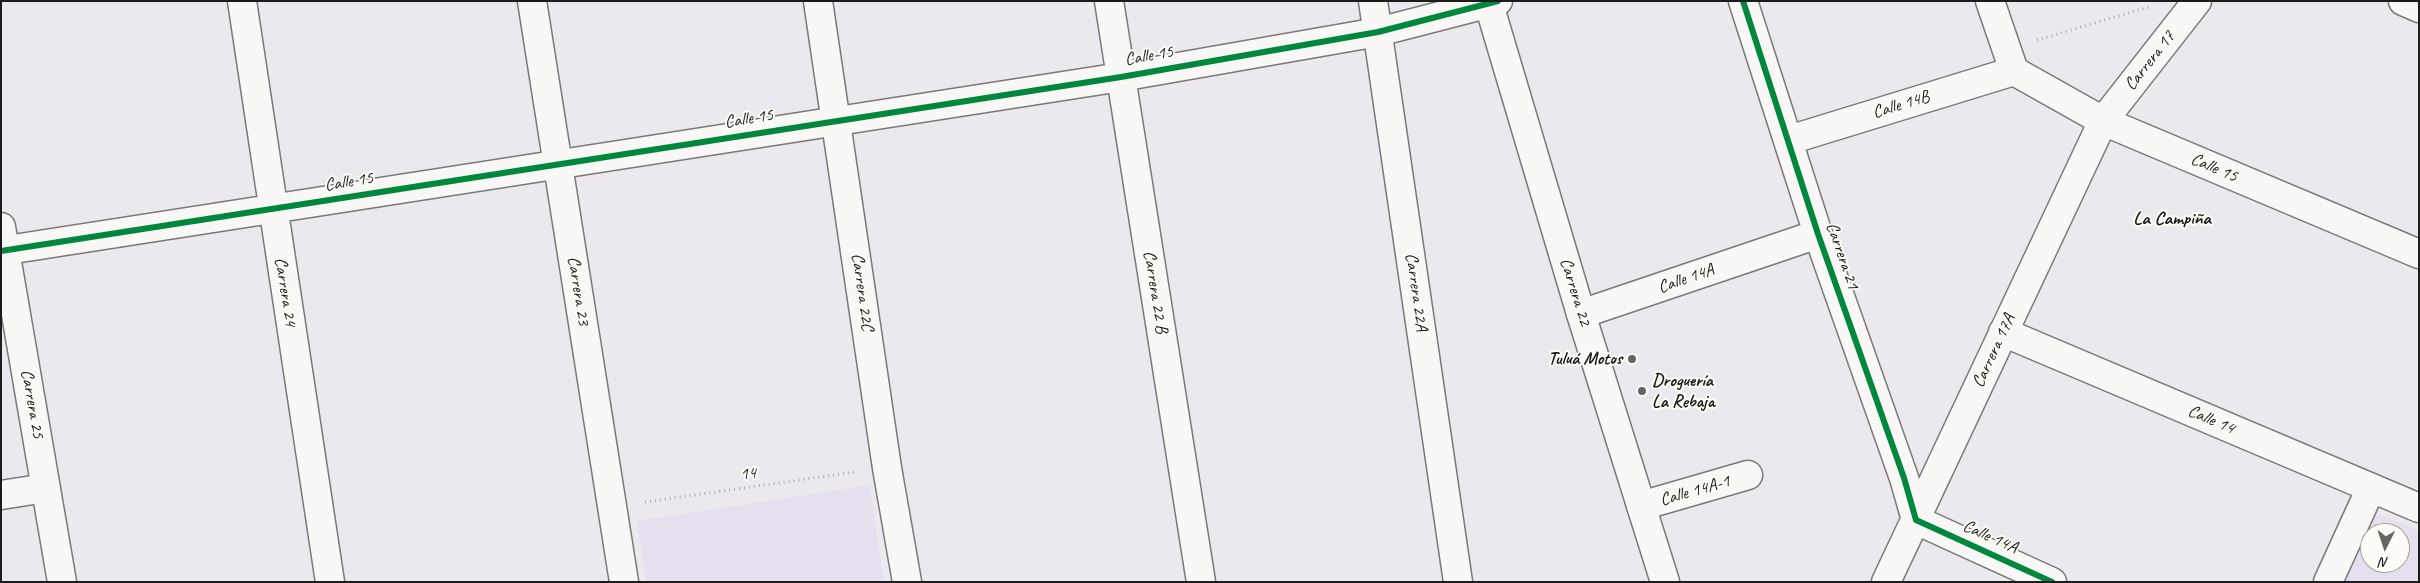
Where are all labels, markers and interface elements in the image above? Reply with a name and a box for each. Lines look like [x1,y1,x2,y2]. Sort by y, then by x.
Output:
street label: Carrera 17 [2120,27,2180,95]
street label: Calle 15 [1123,41,1175,71]
street label: Calle 14B [1870,86,1932,124]
street label: Calle 15 [723,105,775,133]
street label: Calle 15 [2187,149,2241,187]
street label: Calle 15 [323,168,375,196]
district label: La Campiña [2133,208,2211,230]
street label: Carrera 21 [1820,220,1864,292]
street label: Carrera 22 B [1138,249,1172,335]
street label: Carrera 22C [846,252,878,332]
street label: Carrera 22A [1400,252,1432,332]
street label: Carrera 23 [562,255,594,327]
street label: Carrera 24 [269,256,301,328]
street label: Carrera 22 [1554,256,1596,328]
street label: Calle 14A [1655,259,1717,299]
street label: Carrera 17A [1968,311,2020,391]
place label: Tuluá Motos [1548,348,1622,370]
marker: Tuluá Motos [1626,353,1638,365]
street label: Carrera 25 [15,368,49,440]
place label: Droguería La Rebaja [1652,370,1714,412]
marker: Droguería La Rebaja [1636,385,1648,397]
street label: Calle 14 [2184,401,2238,439]
street label: 14 [738,462,758,486]
street label: Calle 14A-1 [1657,471,1733,511]
street label: Calle 14A [1959,515,2021,559]
north arrow [2360,523,2410,573]
text: N [2379,554,2389,571]

